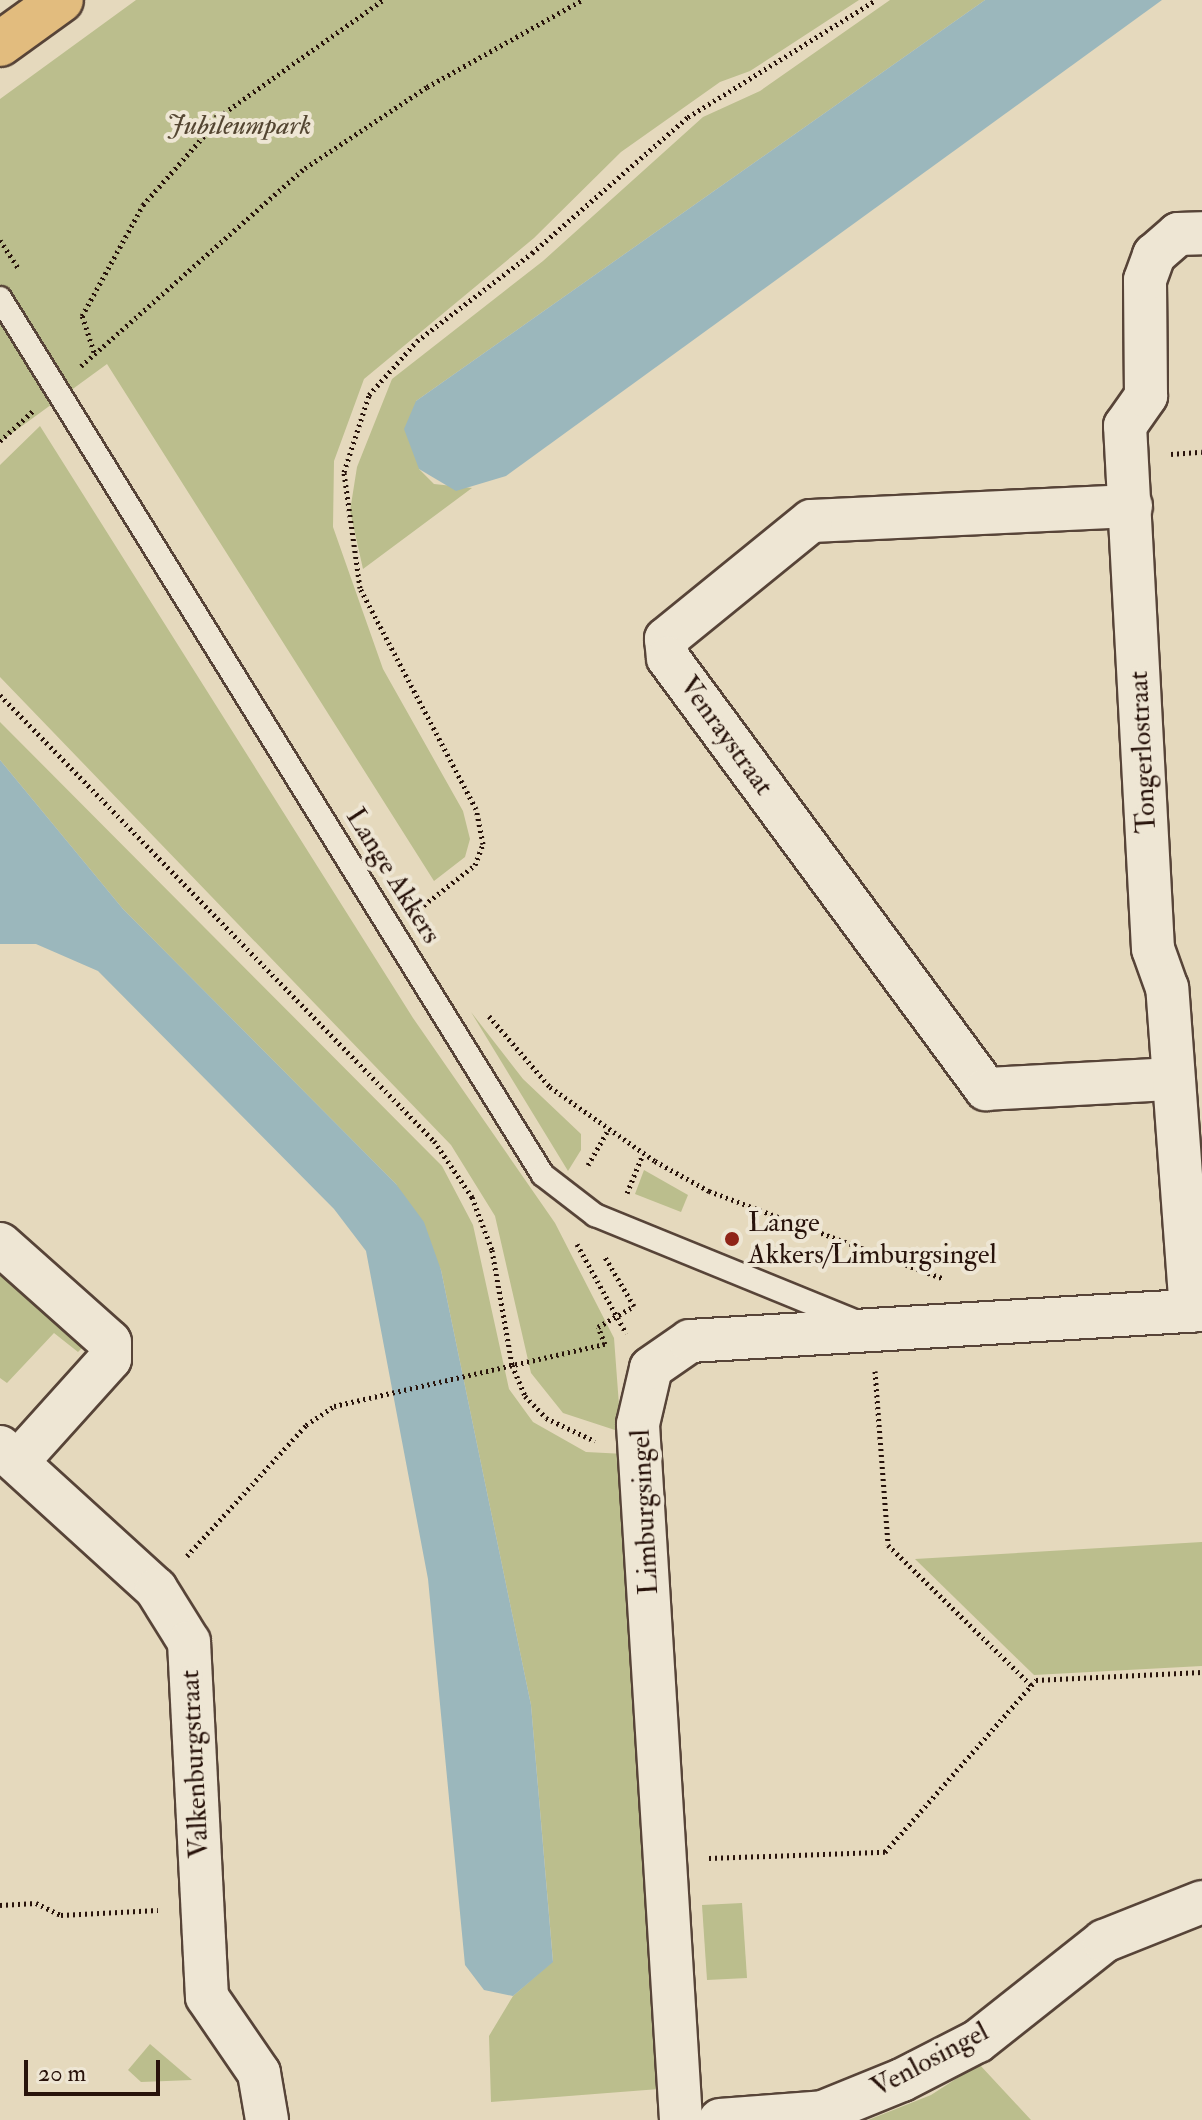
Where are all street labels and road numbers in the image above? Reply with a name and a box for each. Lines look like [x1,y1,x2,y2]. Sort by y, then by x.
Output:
street label: Venraystraat [672,670,780,802]
street label: Tongerlostraat [1122,670,1164,834]
street label: Lange Akkers [338,802,448,950]
street label: Limburgsingel [624,1428,666,1596]
street label: Valkenburgstraat [173,1669,217,1859]
street label: Venlosingel [865,2015,995,2105]

